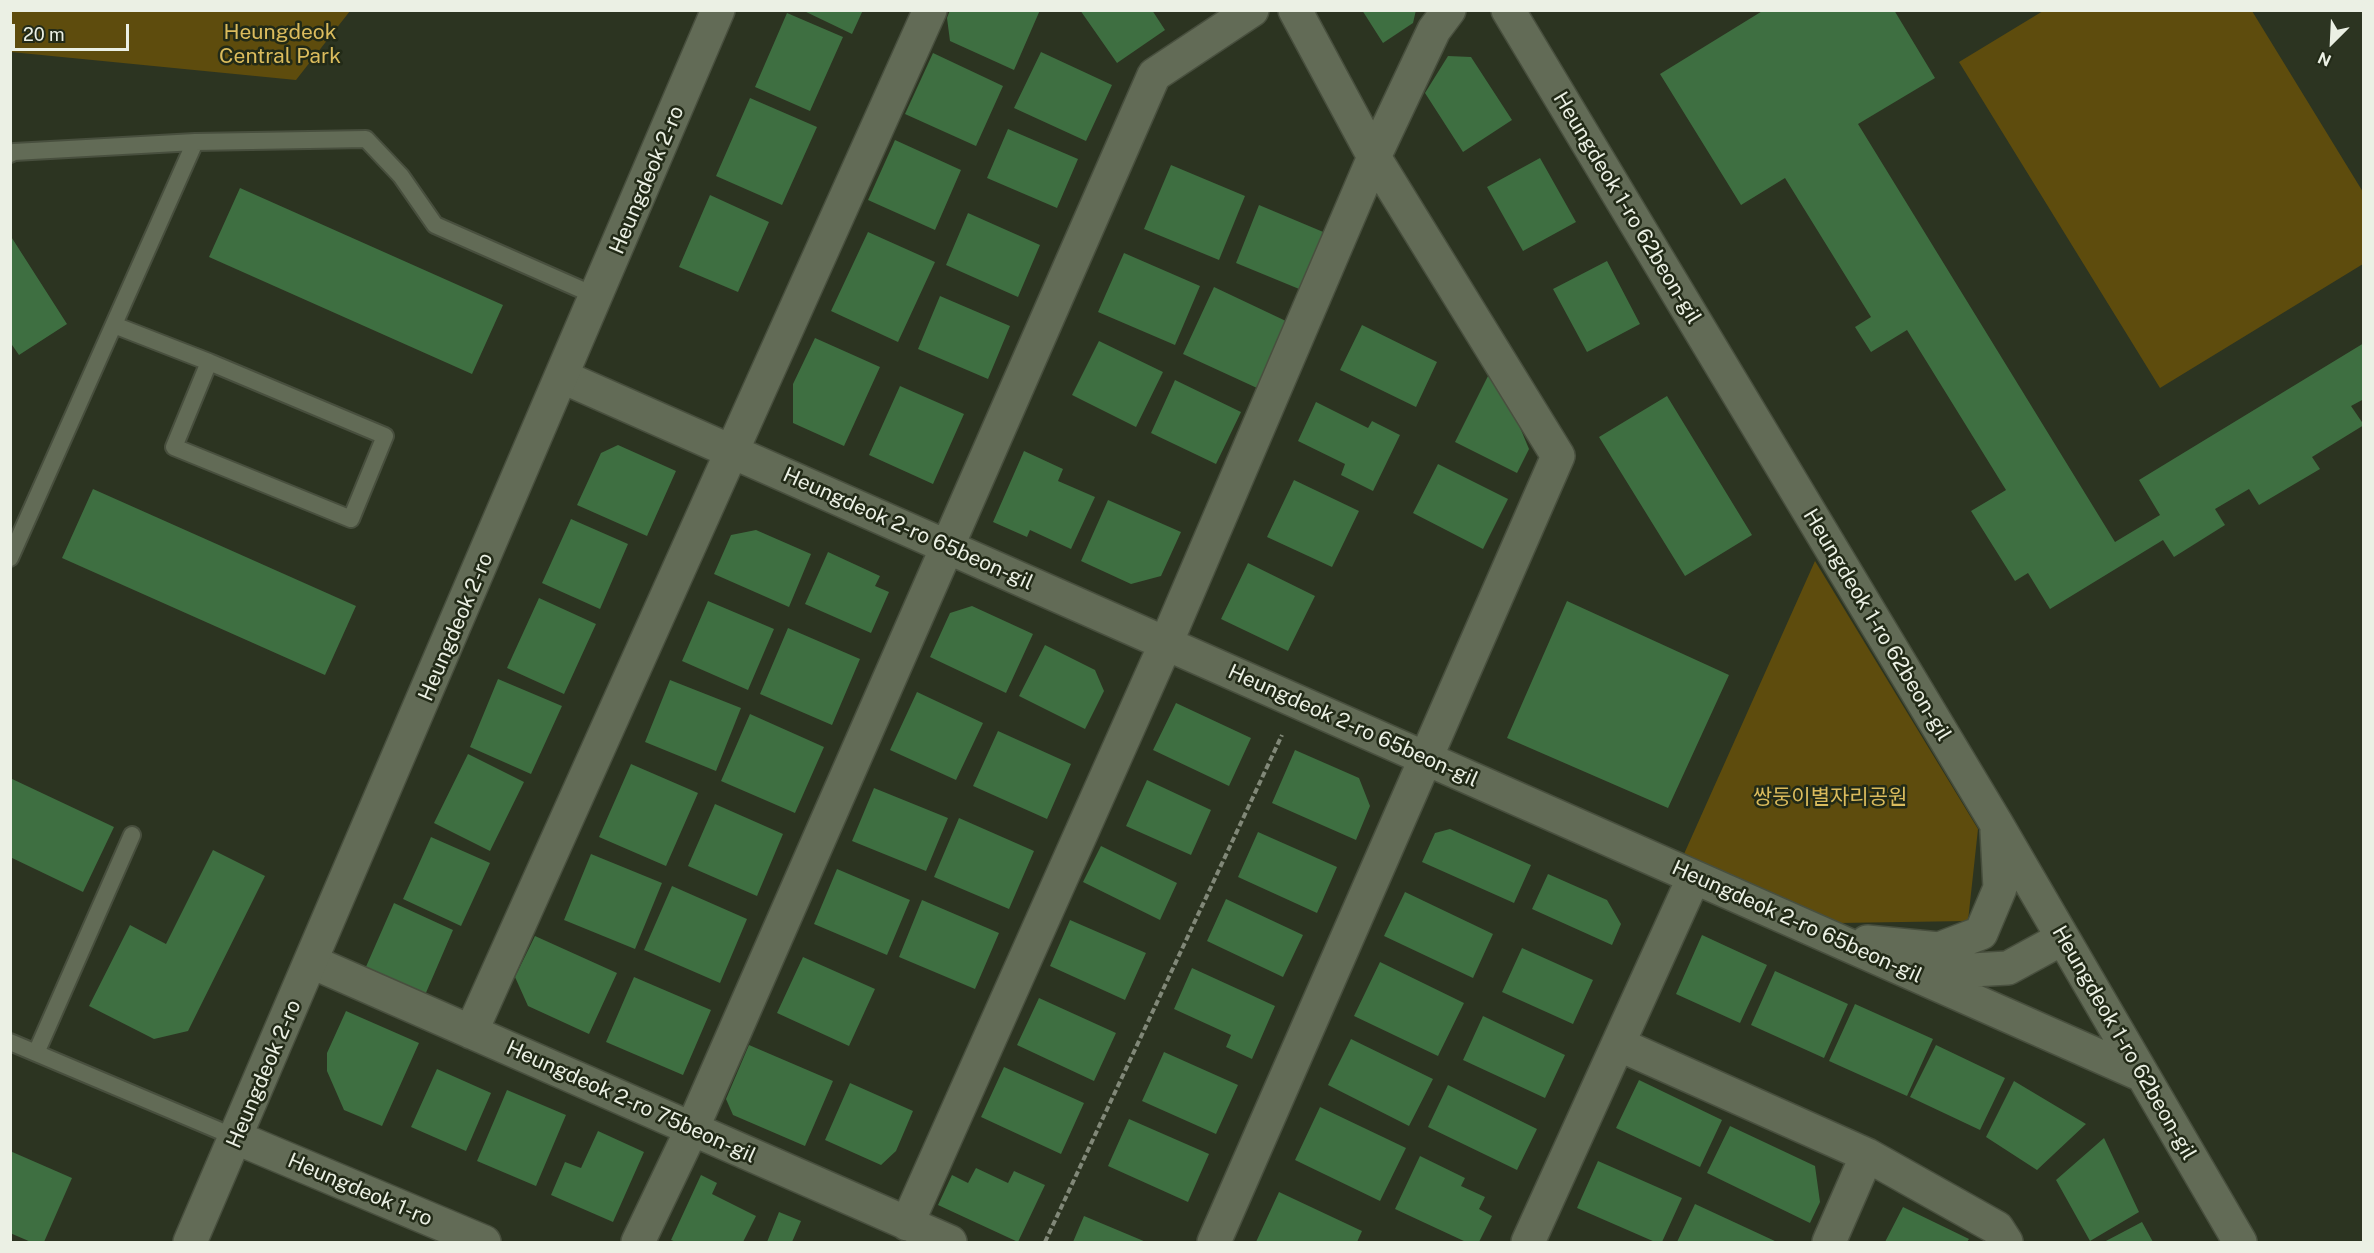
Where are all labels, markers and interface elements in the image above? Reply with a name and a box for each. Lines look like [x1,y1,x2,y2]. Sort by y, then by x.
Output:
scale bar [15,12,132,50]
north arrow [2302,12,2362,72]
park label: Heungdeok Central Park [219,20,341,70]
text: 20 m [23,24,65,45]
text: N [2315,48,2334,70]
street label: Heungdeok 1-ro 62beon-gil [1548,87,1706,329]
street label: Heungdeok 2-ro [604,102,690,258]
street label: Heungdeok 2-ro 65beon-gil [779,462,1037,596]
street label: Heungdeok 1-ro 62beon-gil [1798,504,1956,746]
street label: Heungdeok 2-ro [413,549,499,705]
street label: Heungdeok 2-ro 65beon-gil [1224,659,1482,793]
park label: 쌍둥이별자리공원 [1753,785,1907,811]
street label: Heungdeok 2-ro 65beon-gil [1668,855,1926,989]
street label: Heungdeok 1-ro 62beon-gil [2047,921,2201,1165]
street label: Heungdeok 2-ro [221,996,307,1152]
street label: Heungdeok 2-ro 75beon-gil [502,1035,760,1169]
street label: Heungdeok 1-ro [284,1148,436,1232]

